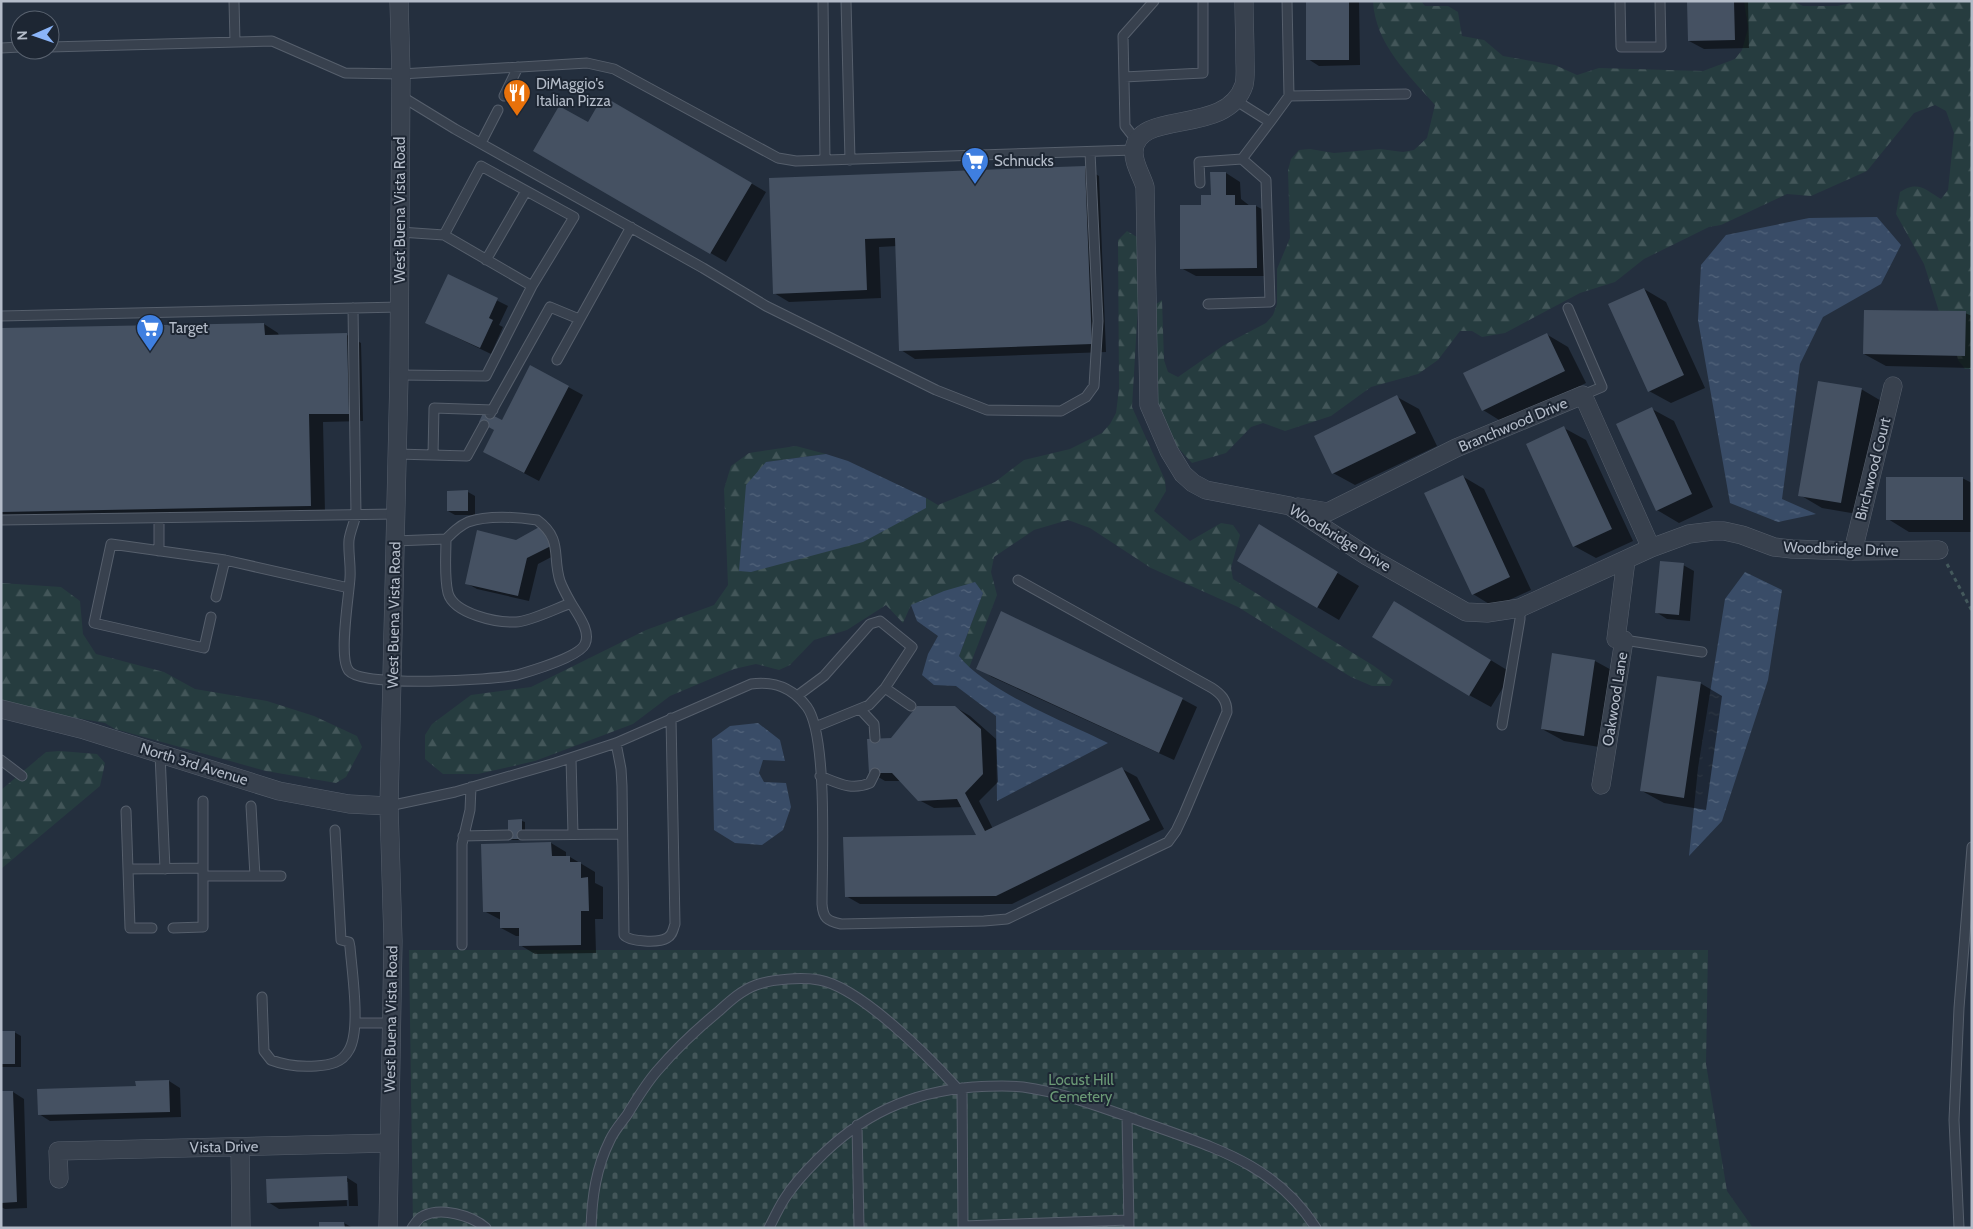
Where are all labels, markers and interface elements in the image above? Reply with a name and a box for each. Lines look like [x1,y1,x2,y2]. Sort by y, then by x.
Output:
north arrow [10,10,60,60]
text: N [13,30,31,41]
place label: DiMaggio's Italian Pizza [536,75,611,110]
restaurant icon: DiMaggio's Italian Pizza [502,78,532,117]
street label: West Buena Vista Road [391,137,409,283]
supermarket icon: Schnucks [960,146,990,185]
place label: Schnucks [994,152,1054,170]
supermarket icon: Target [135,313,165,352]
place label: Target [169,319,208,337]
street label: Branchwood Drive [1456,394,1570,456]
street label: Birchwood Court [1852,416,1894,522]
street label: Woodbridge Drive [1286,501,1394,576]
street label: Woodbridge Drive [1783,538,1899,560]
street label: West Buena Vista Road [384,542,404,688]
street label: Oakwood Lane [1599,650,1631,747]
street label: North 3rd Avenue [138,739,250,789]
street label: West Buena Vista Road [381,946,401,1092]
park label: Locust Hill Cemetery [1048,1071,1114,1106]
street label: Vista Drive [190,1137,259,1157]

